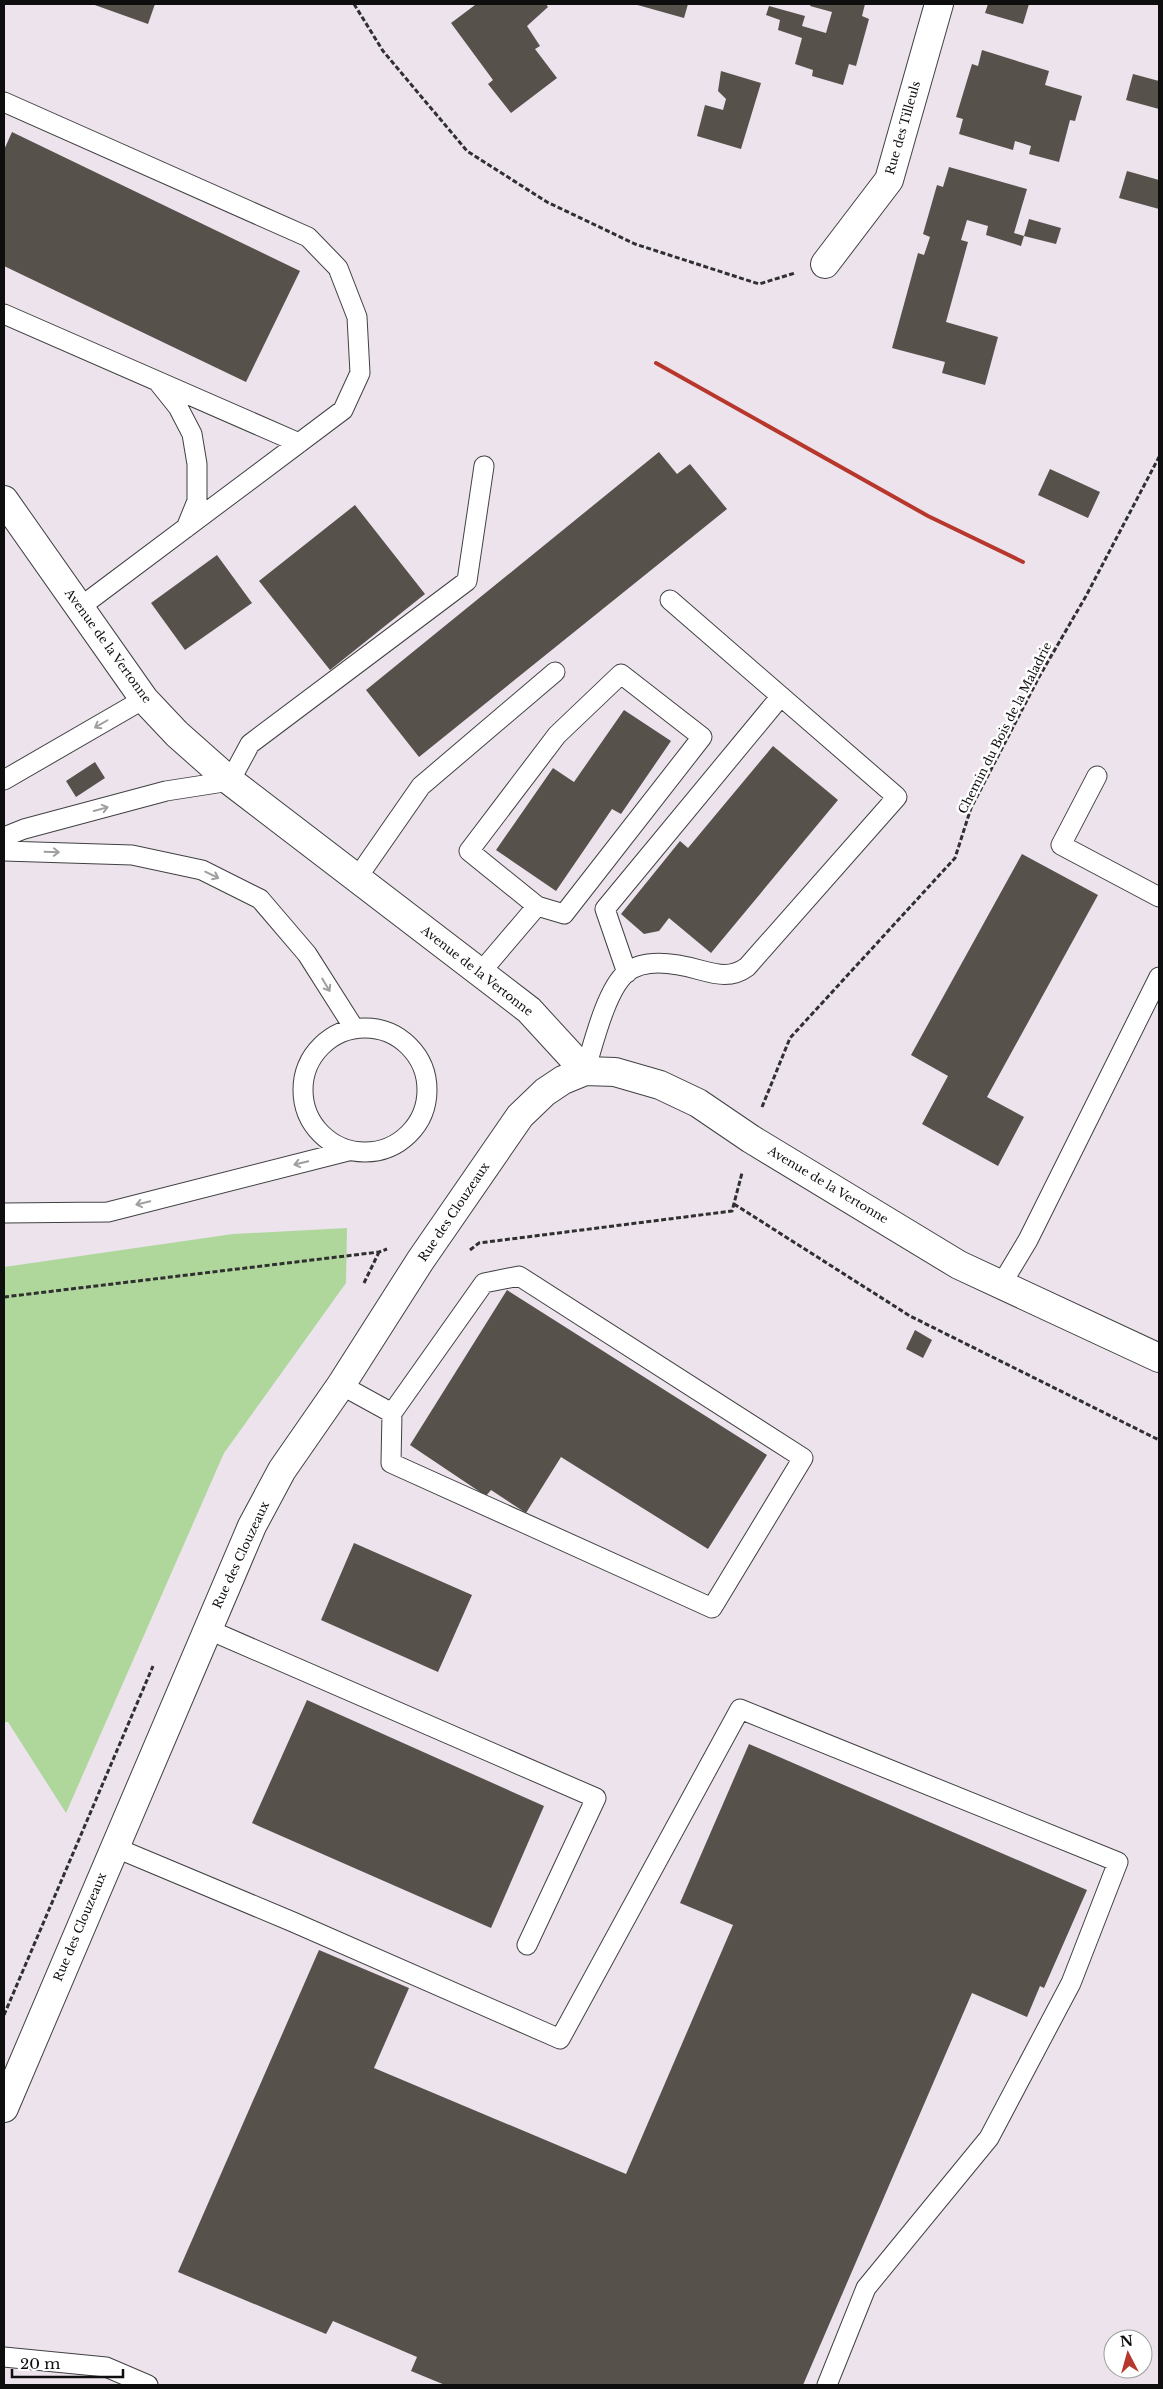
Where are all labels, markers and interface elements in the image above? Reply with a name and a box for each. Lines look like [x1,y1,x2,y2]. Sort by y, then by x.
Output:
street label: Rue des Tilleuls [882,79,923,176]
street label: Avenue de la Vertonne [61,585,155,706]
street label: Chemin du Bois de la Maladrie [955,639,1055,816]
one-way arrow [95,719,109,729]
one-way arrow [92,803,108,813]
one-way arrow [44,848,60,857]
one-way arrow [204,871,219,880]
street label: Avenue de la Vertonne [418,922,536,1019]
one-way arrow [322,978,332,992]
street label: Avenue de la Vertonne [765,1142,891,1227]
one-way arrow [293,1159,309,1168]
street label: Rue des Clouzeaux [415,1159,493,1264]
one-way arrow [136,1199,152,1208]
street label: Rue des Clouzeaux [209,1498,272,1611]
street label: Rue des Clouzeaux [50,1870,110,1983]
north arrow [1103,2329,1153,2379]
text: N [1119,2331,1134,2351]
scale bar [12,2346,124,2378]
text: 20 m [20,2354,60,2373]

